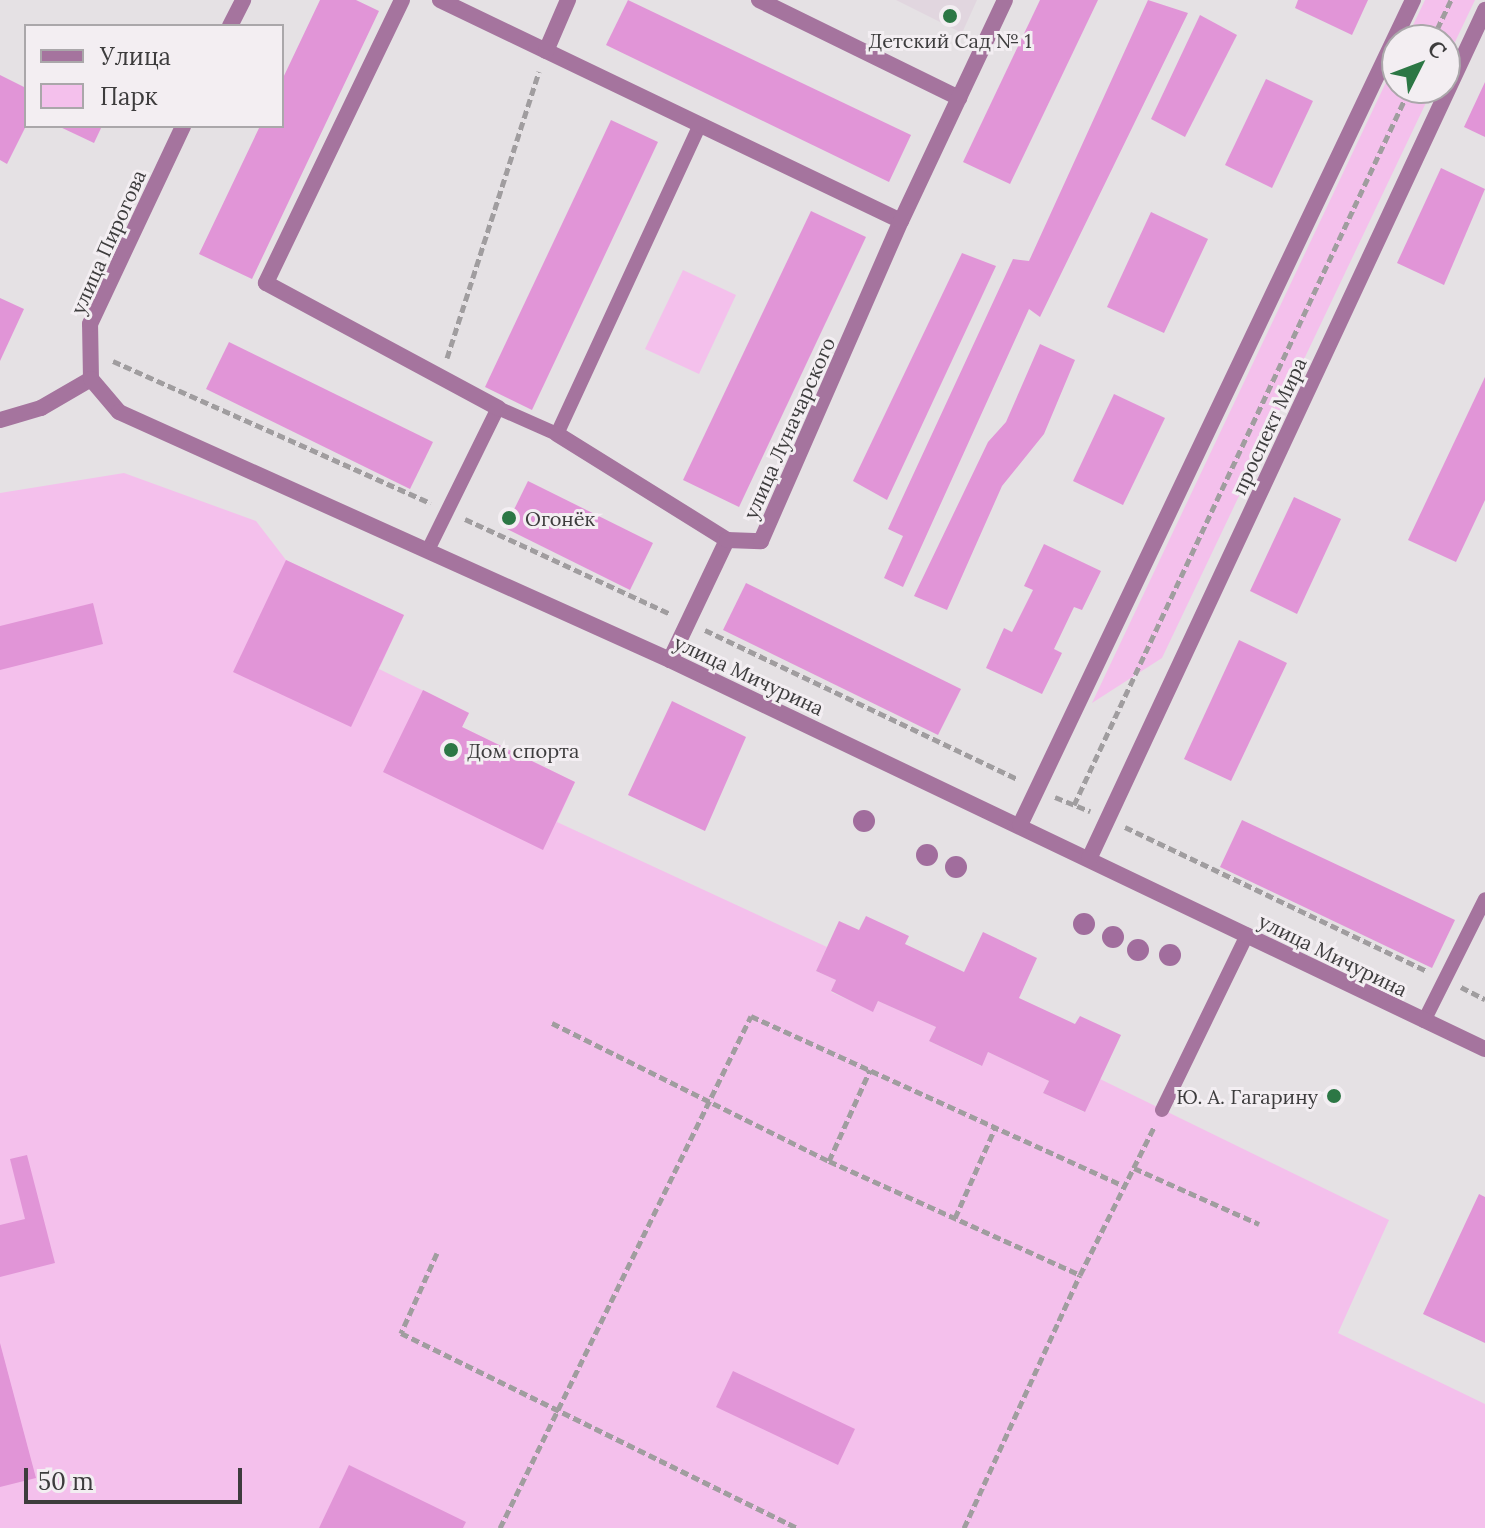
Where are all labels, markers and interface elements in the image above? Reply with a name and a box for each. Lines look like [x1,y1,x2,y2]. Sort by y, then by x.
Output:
marker: Детский Сад № 1 [941,7,959,25]
legend [24,24,284,128]
north arrow [1381,24,1461,104]
place label: Детский Сад № 1 [868,28,1032,52]
text: С [1422,34,1453,64]
text: Улица [100,41,171,72]
text: Парк [100,81,158,112]
street label: улица Пирогова [65,166,151,318]
street label: улица Луначарского [738,333,840,523]
street label: проспект Мира [1227,354,1311,498]
place label: Огонёк [525,506,595,530]
marker: Огонёк [500,509,518,527]
street label: улица Мичурина [670,630,828,720]
place label: Дом спорта [467,738,579,762]
marker: Дом спорта [442,741,460,759]
street label: улица Мичурина [1255,909,1411,1001]
place label: Ю. А. Гагарину [1176,1084,1318,1108]
marker: Ю. А. Гагарину [1325,1087,1343,1105]
scale bar [28,1452,246,1502]
text: 50 m [38,1466,94,1497]

